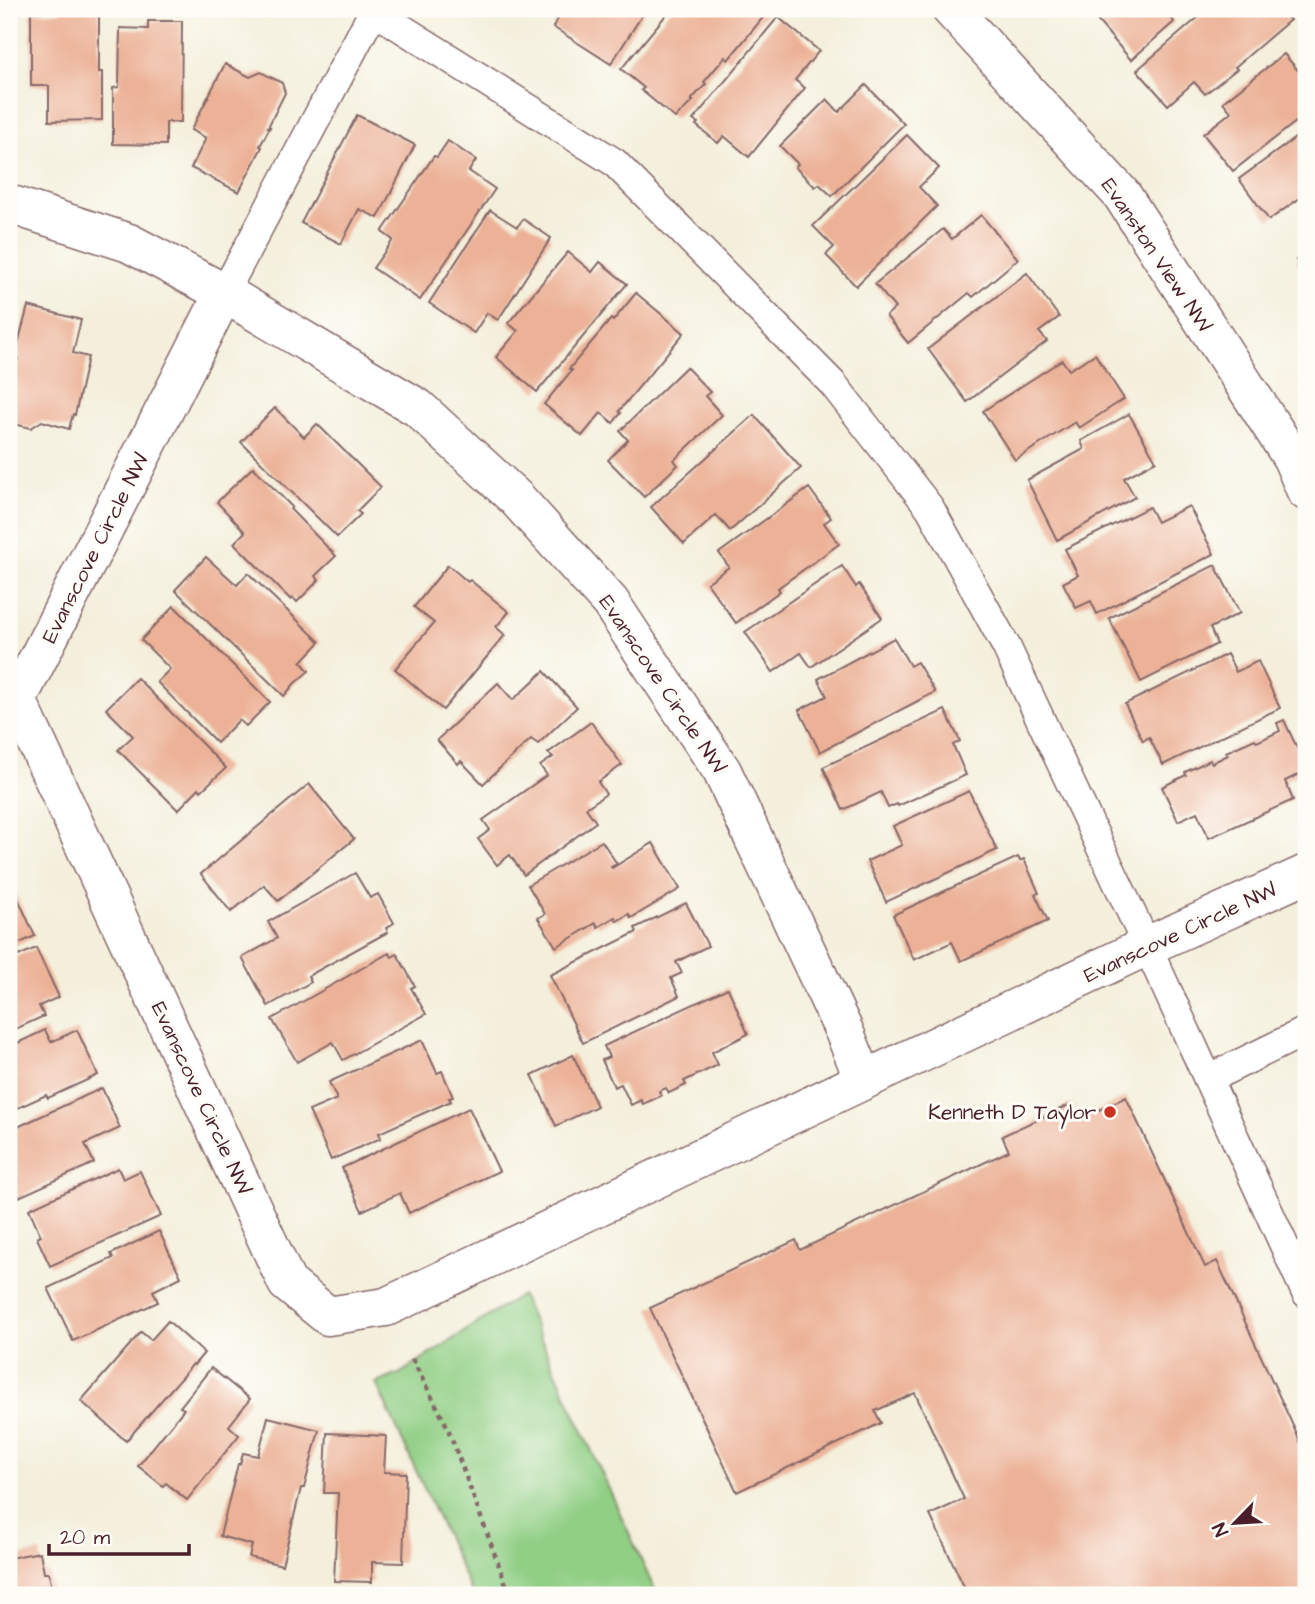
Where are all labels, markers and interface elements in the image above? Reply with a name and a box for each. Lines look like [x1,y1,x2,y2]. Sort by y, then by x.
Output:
street label: Evanston View NW [1094,172,1219,338]
street label: Evanscove Circle NW [35,448,156,648]
street label: Evanscove Circle NW [592,589,733,780]
street label: Evanscove Circle NW [1079,875,1282,990]
street label: Evanscove Circle NW [144,997,259,1200]
place label: Kenneth D Taylor [928,1098,1096,1129]
marker: Kenneth D Taylor [1102,1104,1118,1120]
north arrow [1200,1488,1270,1558]
scale bar [49,1513,189,1557]
text: N [1206,1518,1236,1541]
text: 20 m [60,1523,111,1552]

